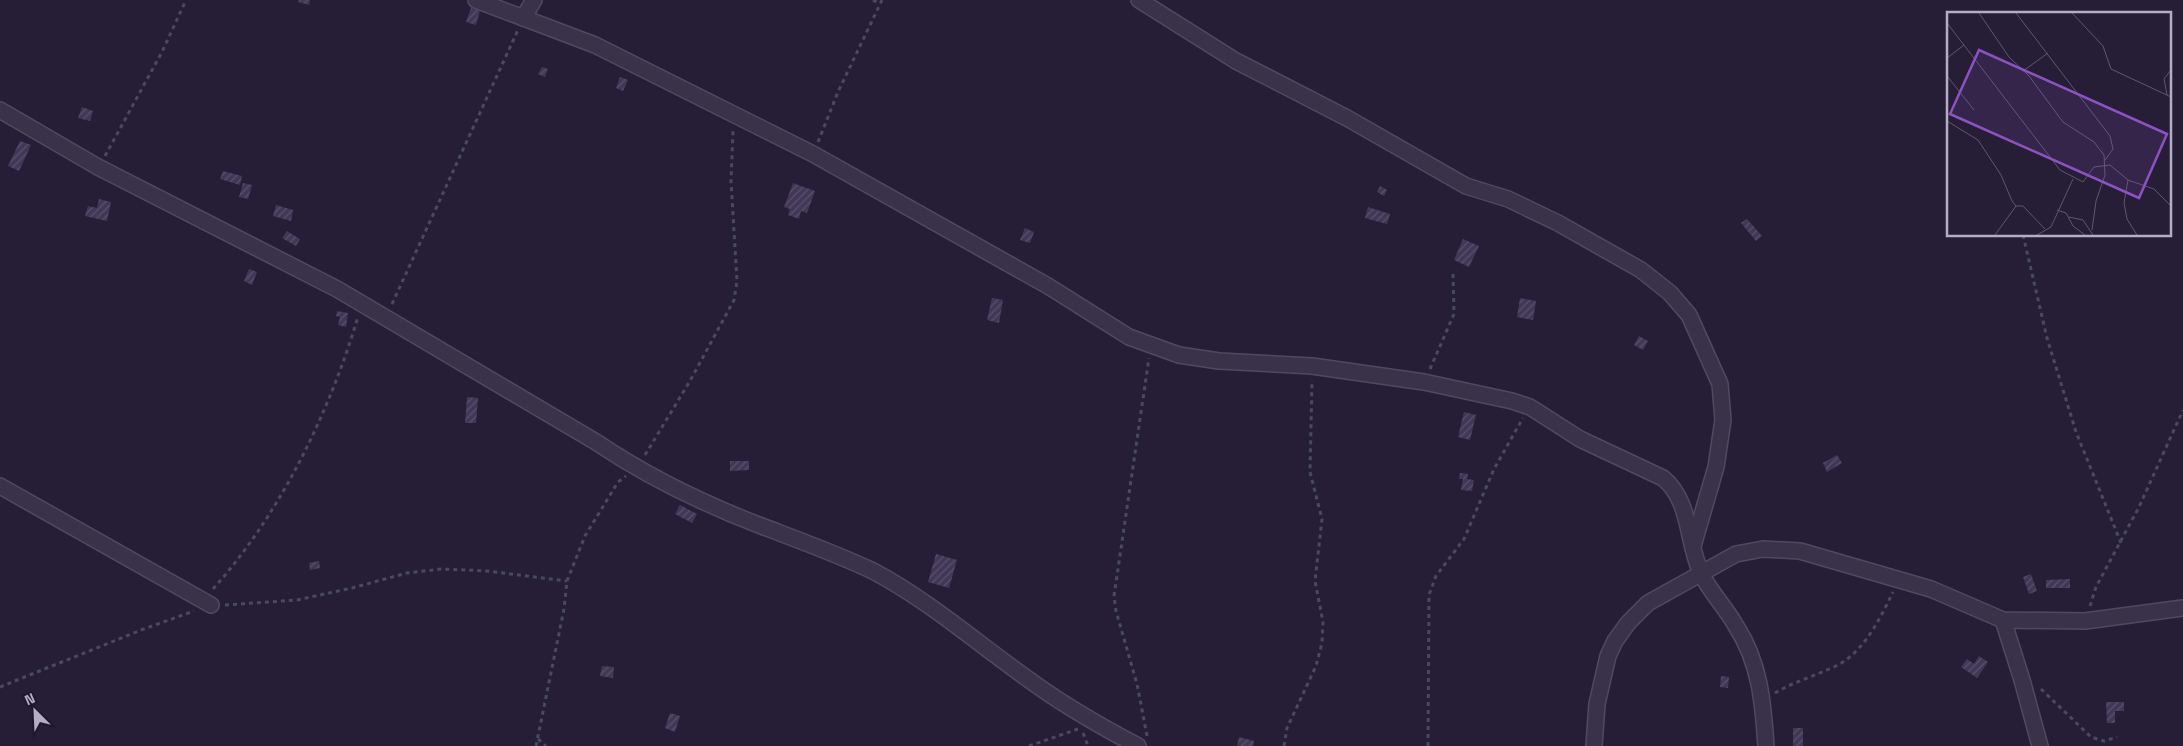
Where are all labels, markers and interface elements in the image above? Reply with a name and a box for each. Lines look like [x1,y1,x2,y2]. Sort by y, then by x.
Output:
inset map [1947,12,2170,236]
north arrow [10,686,60,736]
text: N [22,689,38,709]

